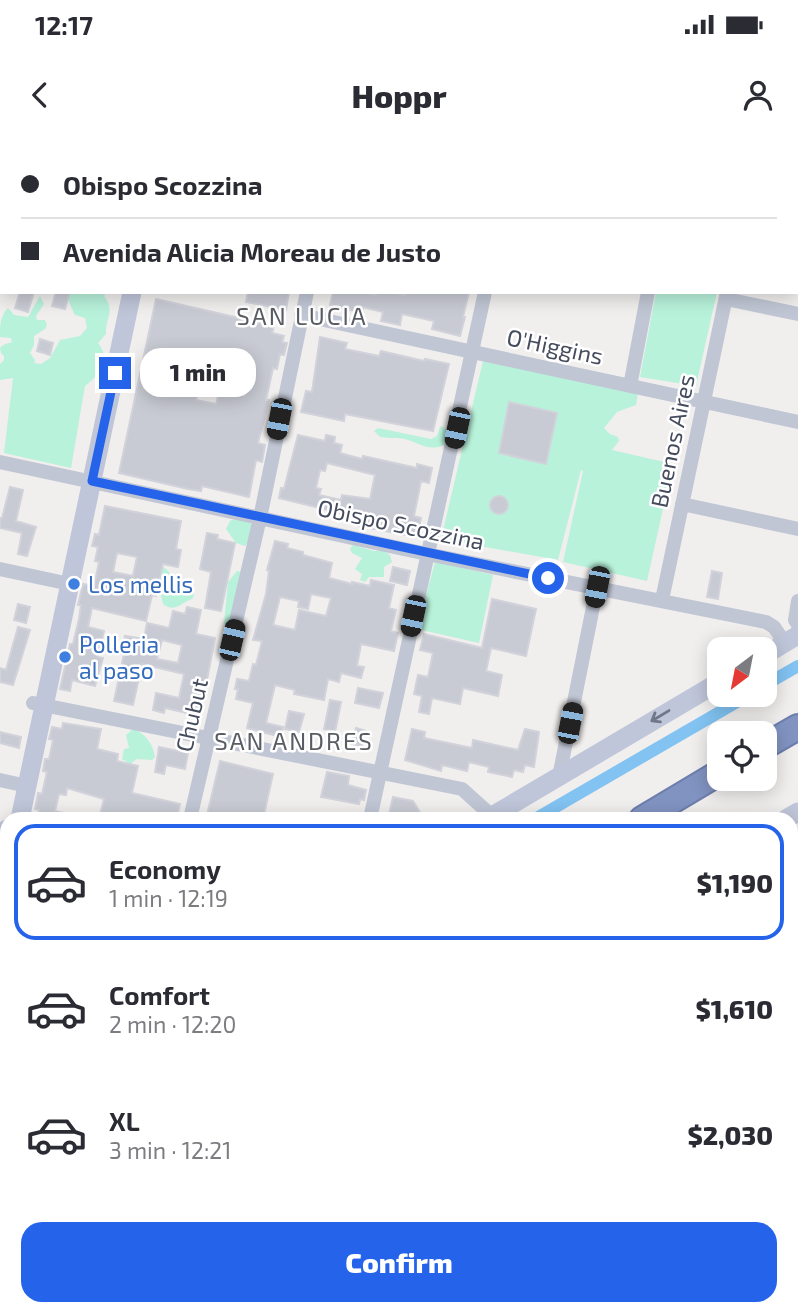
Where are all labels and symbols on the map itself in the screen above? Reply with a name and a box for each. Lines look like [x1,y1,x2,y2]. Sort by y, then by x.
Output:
district label: SAN LUCIA [236,301,368,330]
street label: O'Higgins [504,322,606,370]
callout: 1 min [140,348,255,398]
route end [99,357,131,389]
street label: Buenos Aires [644,372,700,510]
car [265,396,294,442]
car [443,405,472,451]
street label: Obispo Scozzina [315,493,487,555]
route start [532,562,564,594]
car [583,564,612,610]
place label: Los mellis [88,570,193,598]
marker: Los mellis [66,576,82,592]
car [399,593,428,639]
car [218,617,247,663]
place label: Polleria al paso [79,630,159,684]
north arrow [707,637,777,707]
marker: Polleria al paso [57,649,73,665]
street label: Chubut [169,675,213,754]
car [556,700,585,746]
one-way arrow [651,710,671,724]
district label: SAN ANDRES [214,726,374,755]

